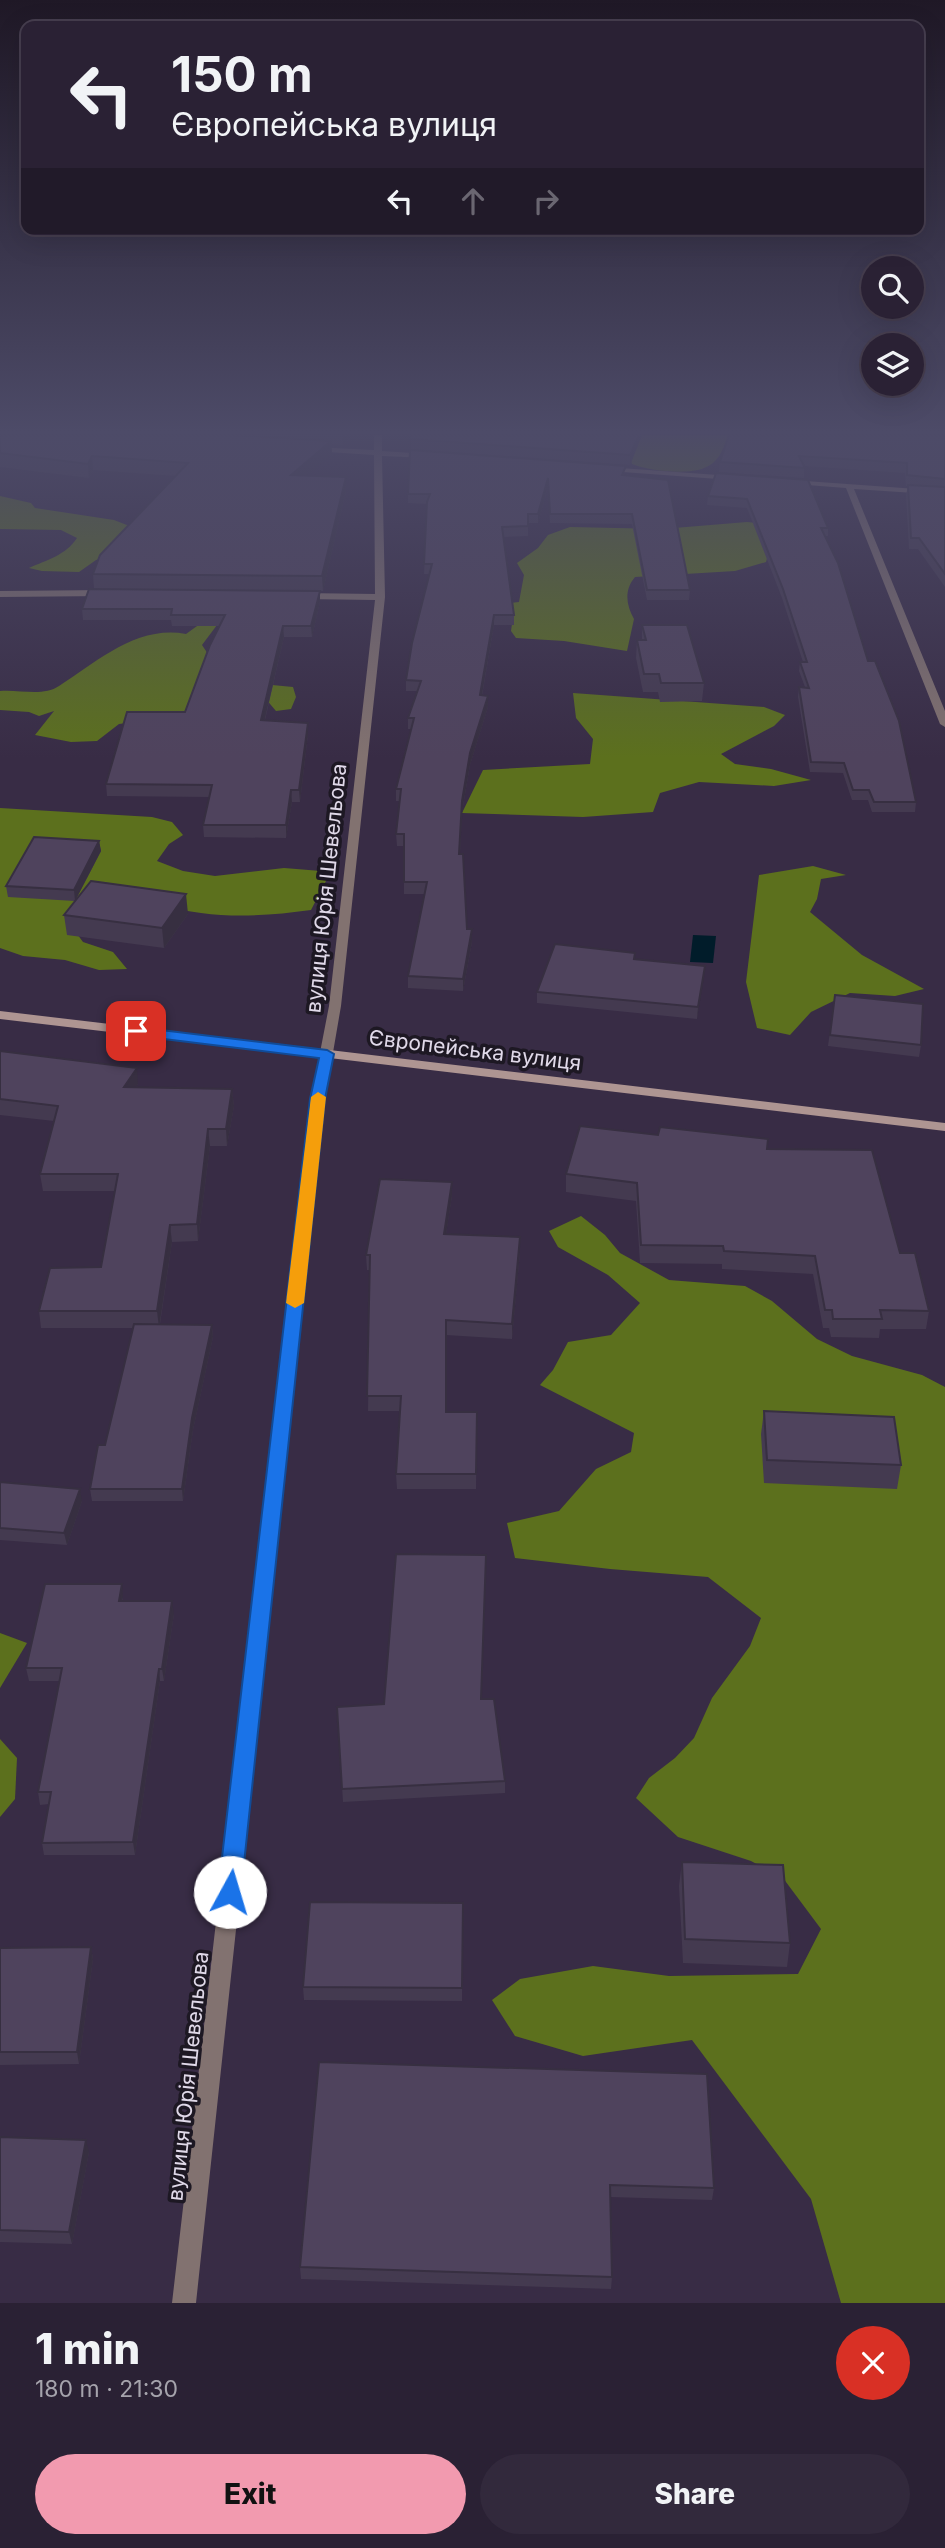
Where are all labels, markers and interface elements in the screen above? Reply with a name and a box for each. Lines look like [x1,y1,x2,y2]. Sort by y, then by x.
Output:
text: 150 m [171,45,313,104]
icon: left [56,49,147,140]
text: Європейська вулиця [171,105,497,144]
icon: left [381,182,419,220]
icon: ahead [454,182,492,220]
icon: right [527,182,565,220]
map controls [861,256,924,396]
button: search [861,256,924,319]
button: layers [861,333,924,396]
street label: вулиця Юрія Шевельова [300,762,352,1014]
pin [106,1001,166,1061]
icon: arrive [117,1012,155,1050]
street label: Європейська вулиця [367,1025,583,1075]
position arrow [193,1855,267,1929]
street label: вулиця Юрія Шевельова [162,1950,214,2202]
text: 1 min [35,2323,140,2374]
button: close [836,2326,910,2400]
text: 180 m · 21:30 [35,2375,178,2403]
button: Exit [35,2454,466,2534]
button: Share [480,2454,910,2534]

